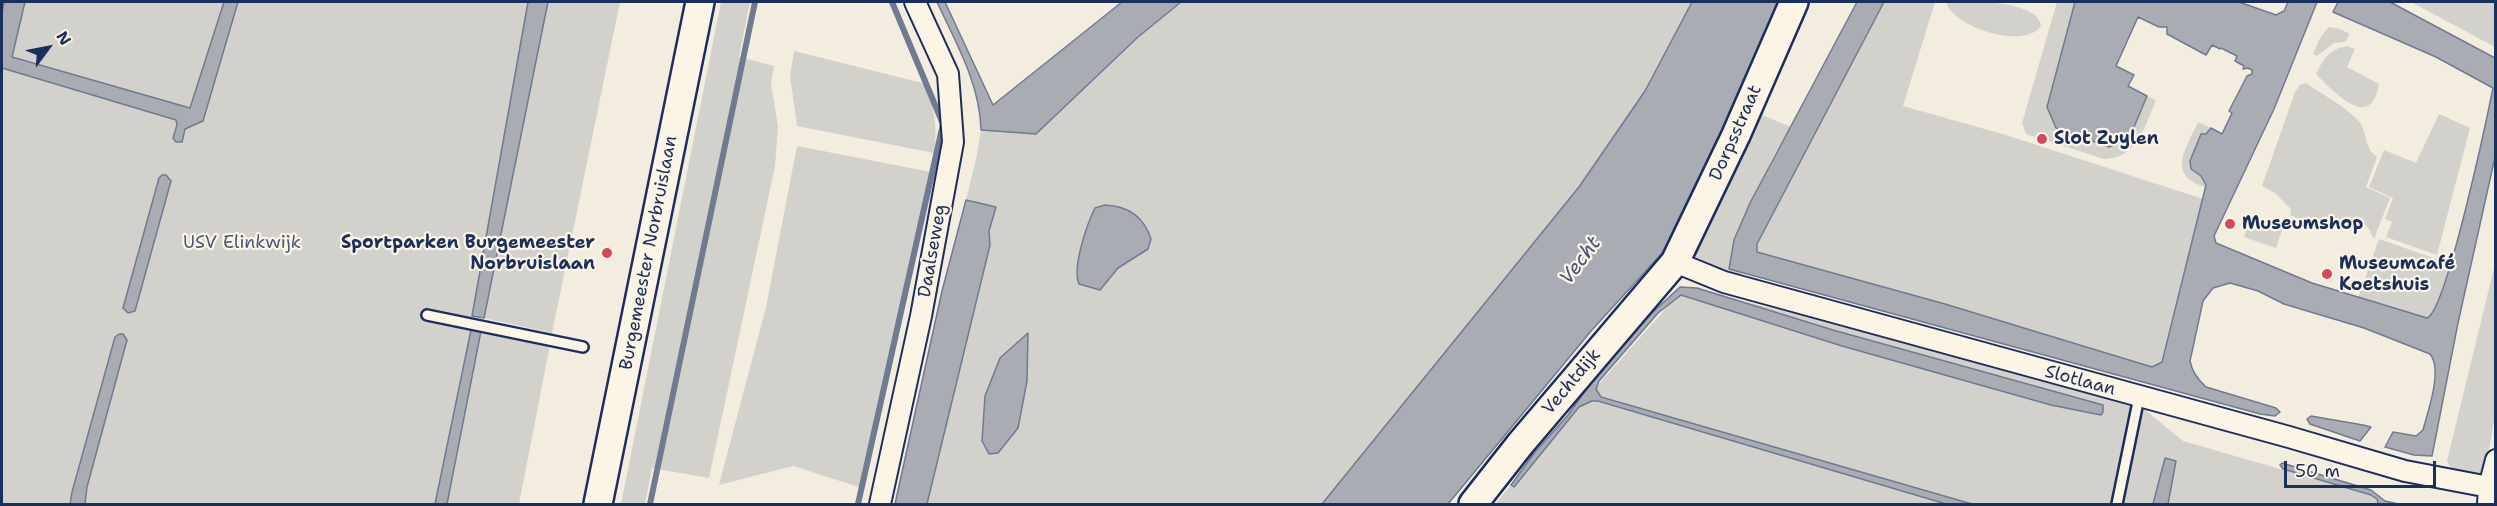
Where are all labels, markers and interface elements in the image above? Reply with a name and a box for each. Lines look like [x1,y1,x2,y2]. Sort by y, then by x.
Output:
north arrow [18,18,78,78]
text: N [51,27,76,49]
street label: Dorpsstraat [1705,82,1767,184]
place label: Slot Zuylen [2054,128,2159,150]
marker: Slot Zuylen [2035,132,2049,146]
street label: Burgemeester Norbruislaan [616,134,682,372]
street label: Daalseweg [914,203,952,299]
place label: Museumshop [2242,213,2363,235]
marker: Museumshop [2223,217,2237,231]
park label: USV Elinkwijk [183,232,301,254]
place label: Sportparken Burgemeester Norbruislaan [341,232,595,274]
water label: Vecht [1555,232,1607,290]
marker: Sportparken Burgemeester Norbruislaan [600,246,614,260]
place label: Museumcafé Koetshuis [2339,253,2455,296]
marker: Museumcafé Koetshuis [2320,267,2334,281]
street label: Vechtdijk [1538,345,1606,419]
street label: Slotlaan [2042,361,2118,401]
scale bar [2287,449,2438,487]
text: 50 m [2295,459,2340,483]

